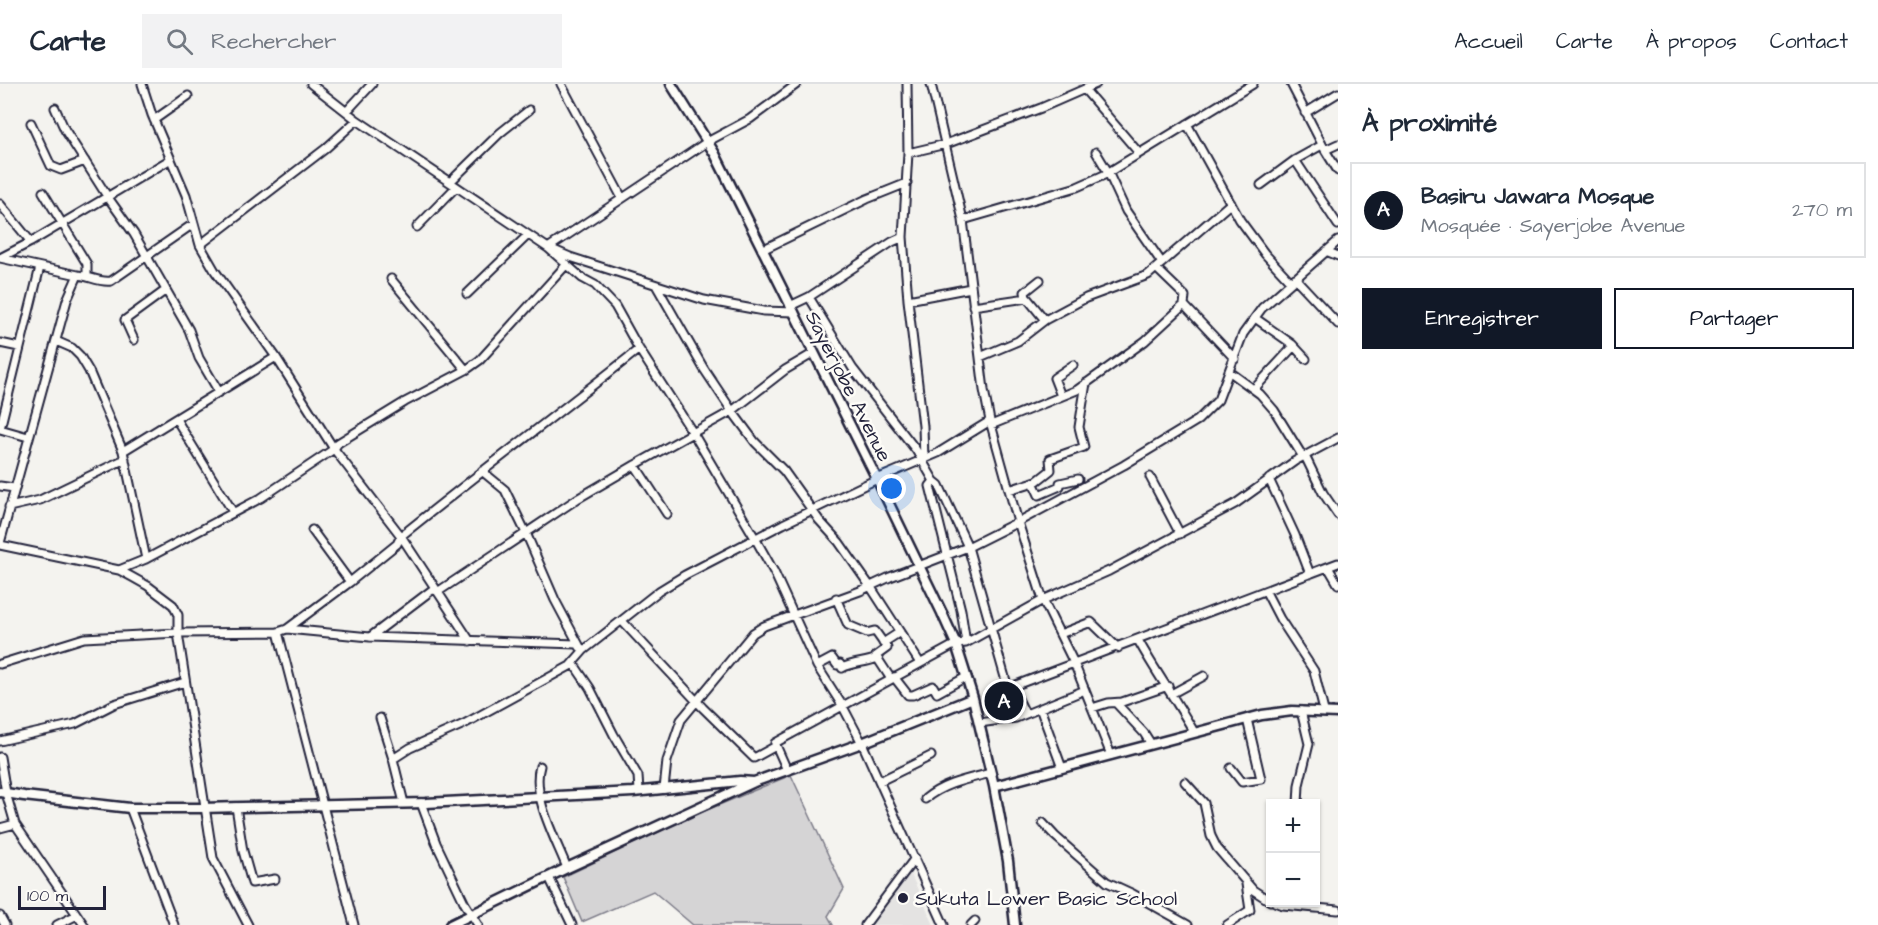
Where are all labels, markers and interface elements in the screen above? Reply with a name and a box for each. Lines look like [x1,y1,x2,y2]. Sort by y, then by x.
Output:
search box [142,14,562,68]
text: Carte [30,22,106,61]
icon: search [163,25,196,58]
text: Rechercher [211,26,336,57]
text: Accueil [1454,27,1523,56]
text: Carte [1556,27,1613,56]
text: À propos [1646,27,1737,56]
text: Contact [1770,27,1848,56]
text: À proximité [1362,105,1497,141]
text: Basiru Jawara Mosque [1421,181,1654,212]
text: A [1377,196,1390,224]
text: 270 m [1792,196,1852,224]
text: Mosquée · Sayerjobe Avenue [1421,212,1685,240]
button: Enregistrer [1362,288,1602,349]
button: Partager [1614,288,1854,349]
street label: Sayerjobe Avenue [797,306,898,467]
your location [877,474,906,503]
pin: A [984,678,1024,724]
map controls [1266,799,1320,907]
button: + [1266,799,1320,853]
button: − [1266,853,1320,907]
scale bar [18,883,106,910]
text: 100 m [27,885,68,907]
place label: Sukuta Lower Basic School [915,885,1177,913]
marker: Sukuta Lower Basic School [896,891,910,905]

